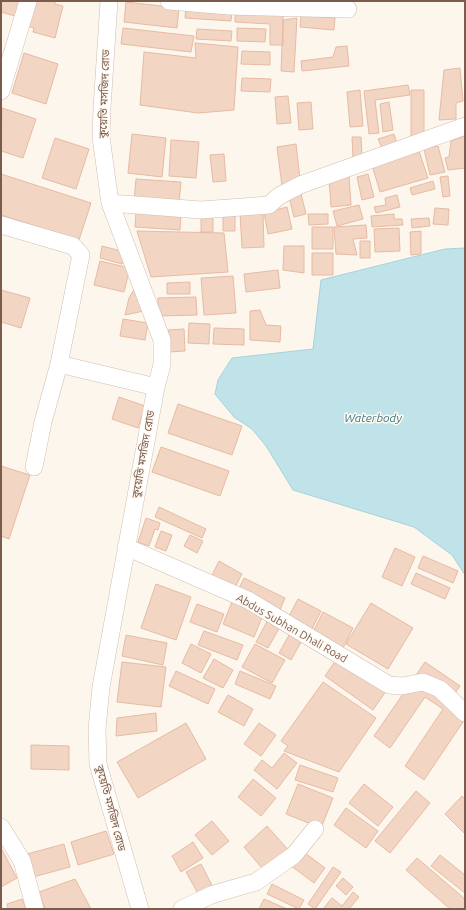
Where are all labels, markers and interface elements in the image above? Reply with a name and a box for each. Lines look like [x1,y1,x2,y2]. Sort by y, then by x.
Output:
street label: কুয়েতি মসজিদ রোড [96,49,113,140]
street label: কুয়েতি মসজিদ রোড [129,409,158,500]
water label: Waterbody [344,411,402,424]
street label: Abdus Subhan Dhali Road [234,591,350,665]
street label: কুয়েতি মসজিদ রোড [92,763,128,853]

